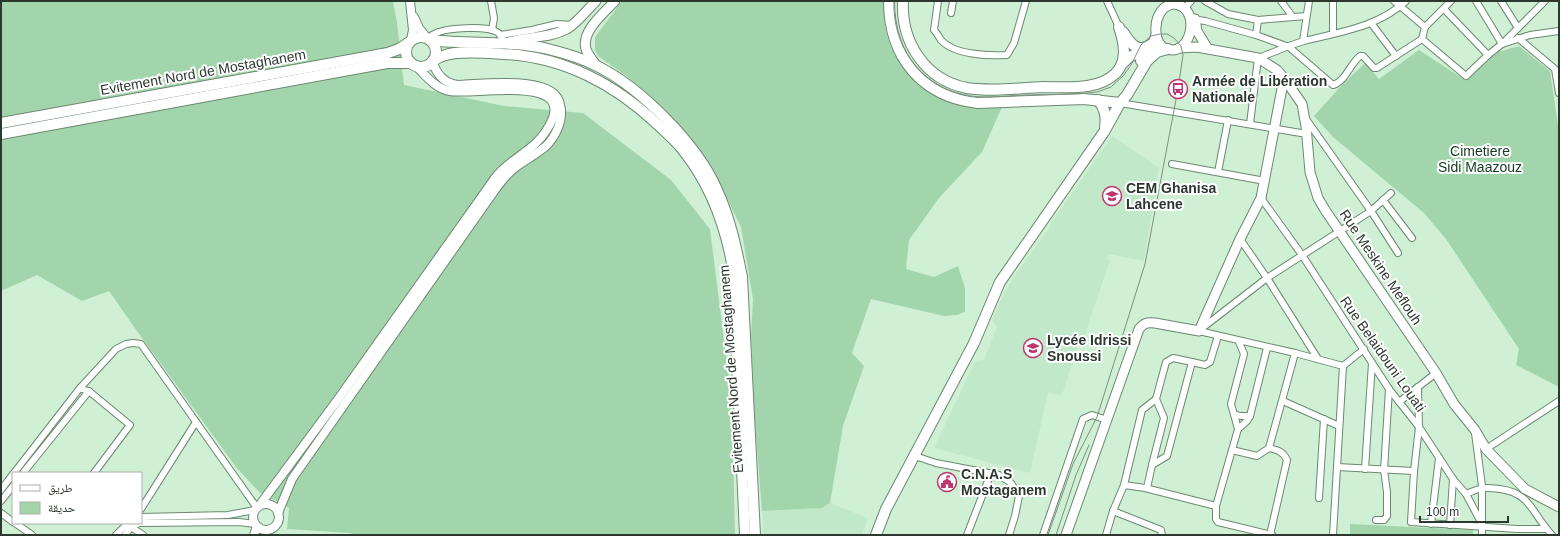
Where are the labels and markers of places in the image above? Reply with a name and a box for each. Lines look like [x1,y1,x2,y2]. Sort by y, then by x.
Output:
place label: Armée de Libération Nationale [1192,73,1327,105]
bus stop icon: Armée de Libération Nationale [1167,78,1189,100]
place label: CEM Ghanisa Lahcene [1126,180,1216,212]
school or university icon: CEM Ghanisa Lahcene [1101,185,1123,207]
place label: Lycée Idrissi Snoussi [1047,332,1131,364]
school or university icon: Lycée Idrissi Snoussi [1022,337,1044,359]
place label: C.N.A.S Mostaganem [961,466,1047,498]
public building icon: C.N.A.S Mostaganem [936,471,958,493]

